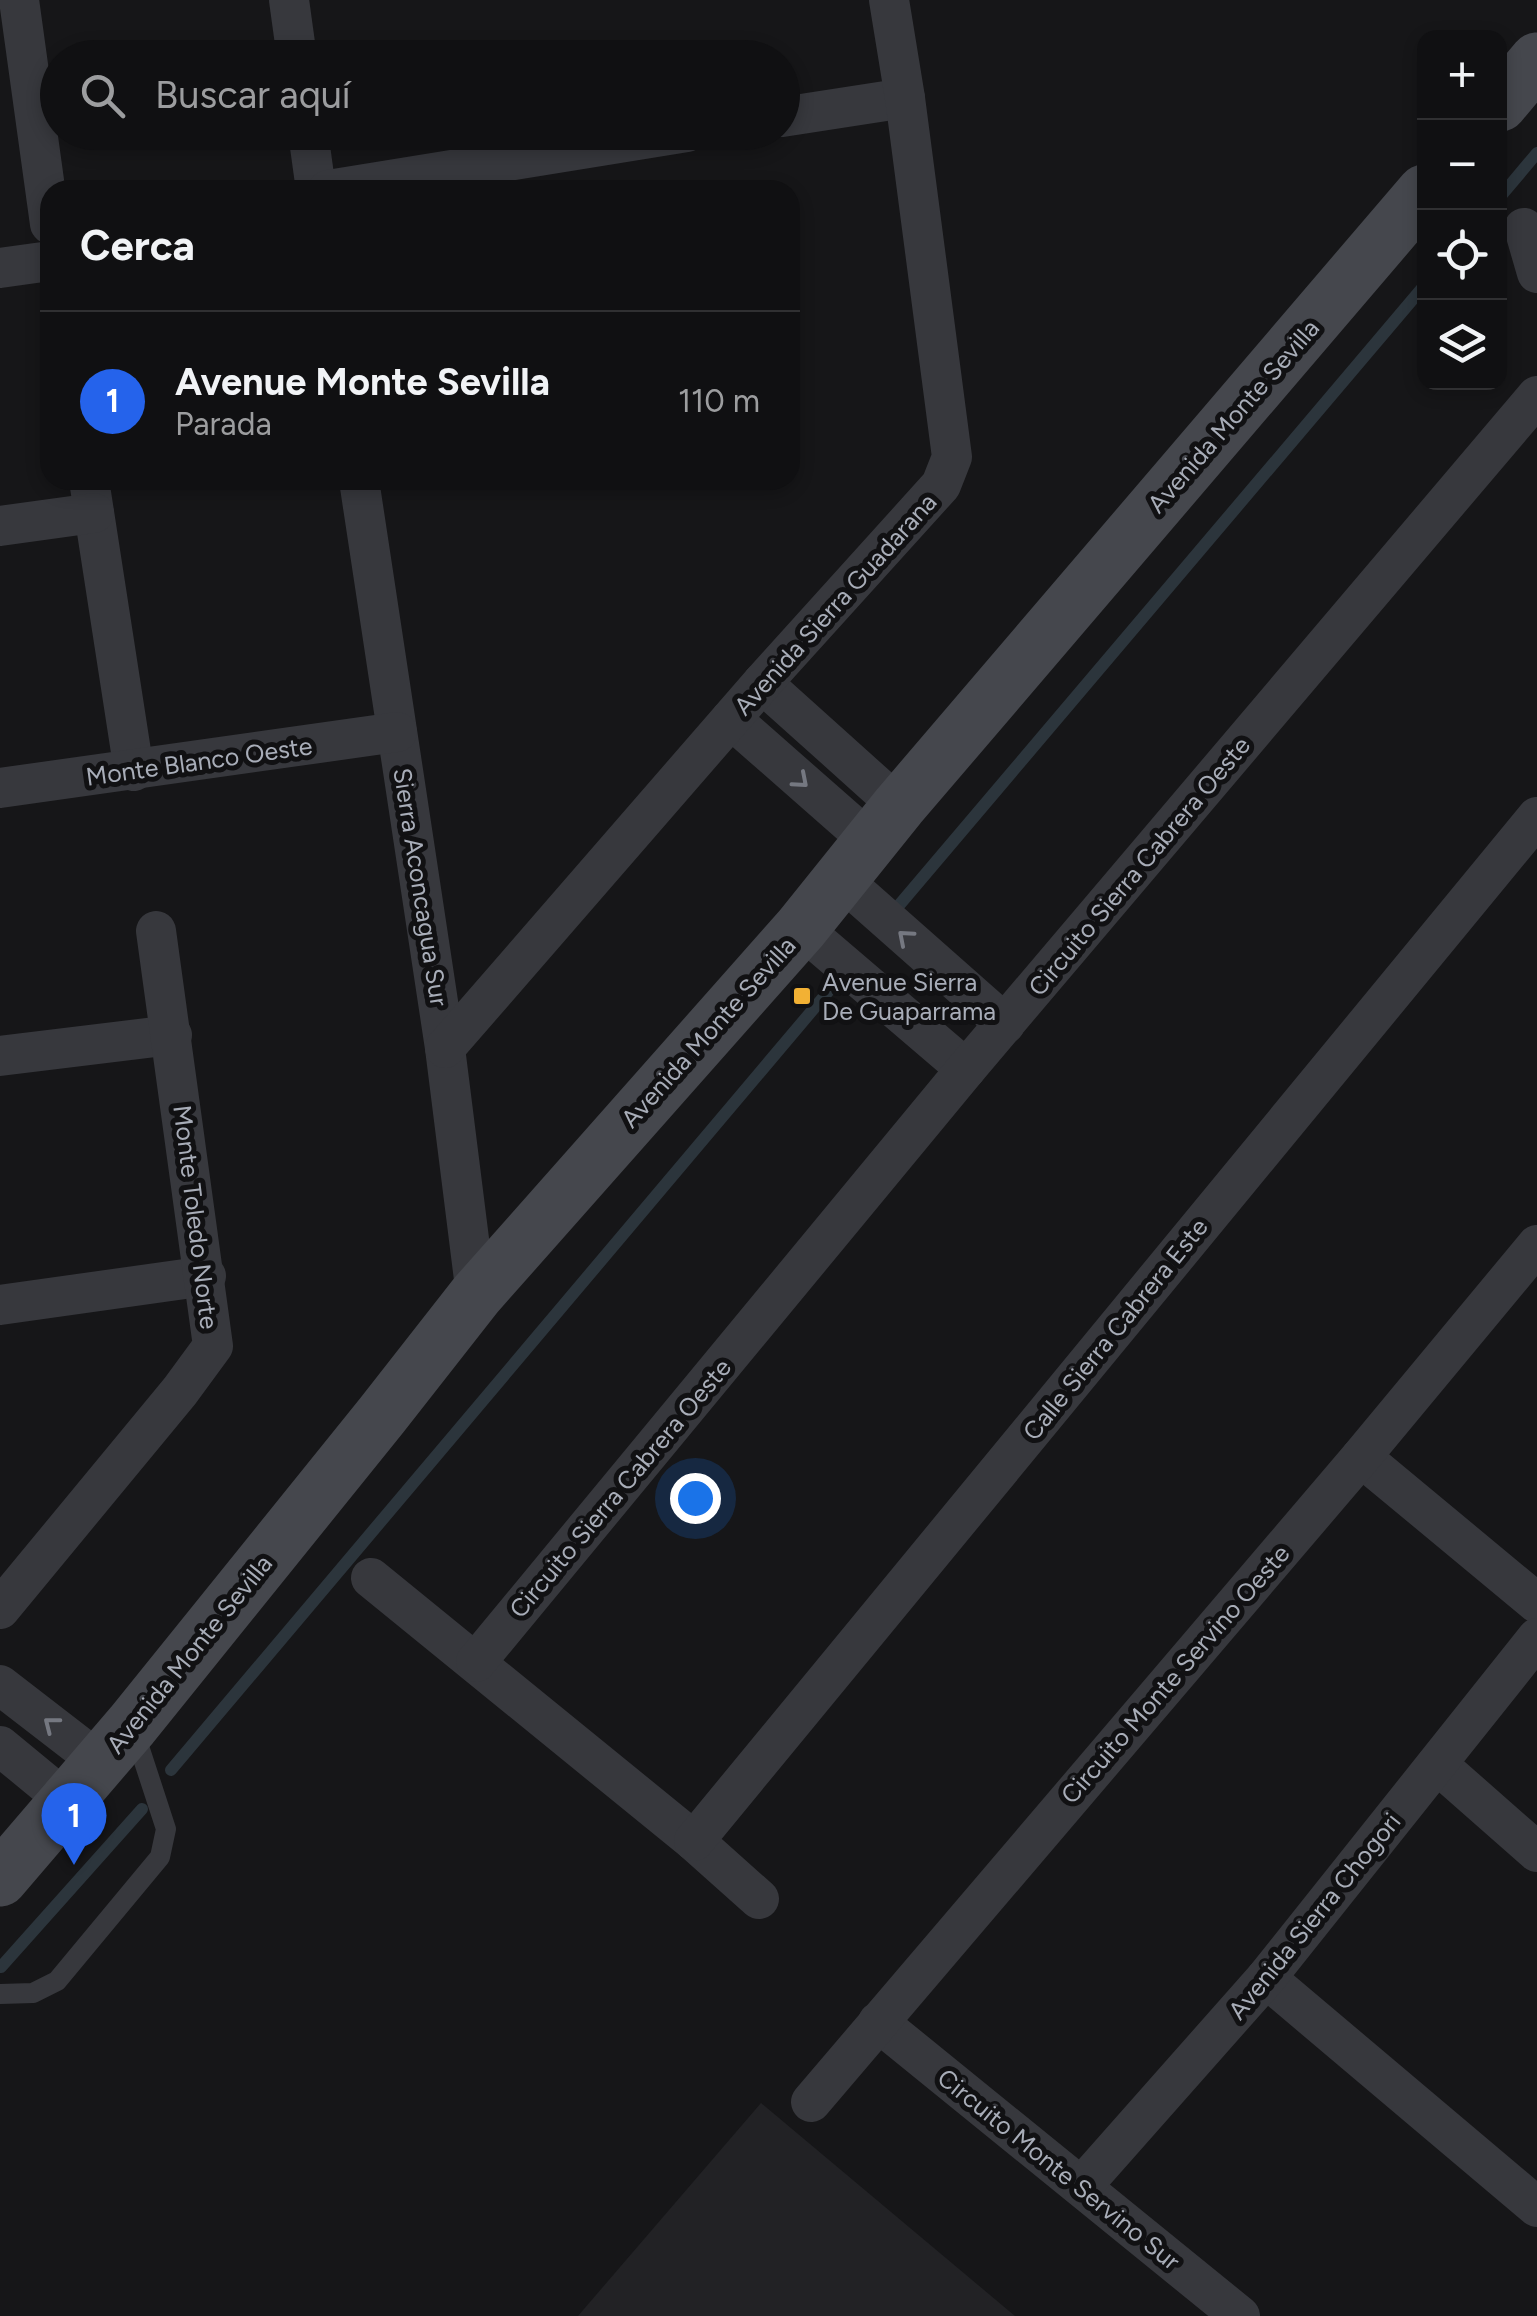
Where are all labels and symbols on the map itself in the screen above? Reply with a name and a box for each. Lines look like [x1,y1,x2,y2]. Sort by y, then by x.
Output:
street label: Avenida Monte Sevilla [1141,313,1325,519]
street label: Avenida Sierra Guadarana [728,487,942,721]
street label: Monte Blanco Oeste [84,730,314,792]
street label: Circuito Sierra Cabrera Oeste [1022,730,1256,1002]
street label: Sierra Aconcagua Sur [387,766,455,1009]
one-way arrow [789,769,808,787]
street label: Avenida Monte Sevilla [614,930,802,1134]
one-way arrow [899,930,917,948]
place label: Avenue Sierra De Guaparrama [822,967,996,1026]
marker: Avenue Sierra De Guaparrama [791,985,813,1007]
street label: Monte Toledo Norte [167,1103,225,1331]
street label: Calle Sierra Cabrera Este [1016,1212,1214,1446]
street label: Circuito Sierra Cabrera Oeste [503,1352,737,1624]
your location [670,1473,721,1524]
street label: Circuito Monte Servino Oeste [1054,1538,1296,1810]
street label: Avenida Monte Sevilla [100,1549,278,1759]
one-way arrow [44,1718,62,1736]
pin: 1 [42,1782,106,1865]
street label: Avenida Sierra Chogori [1222,1807,1406,2025]
street label: Circuito Monte Servino Sur [932,2062,1187,2276]

